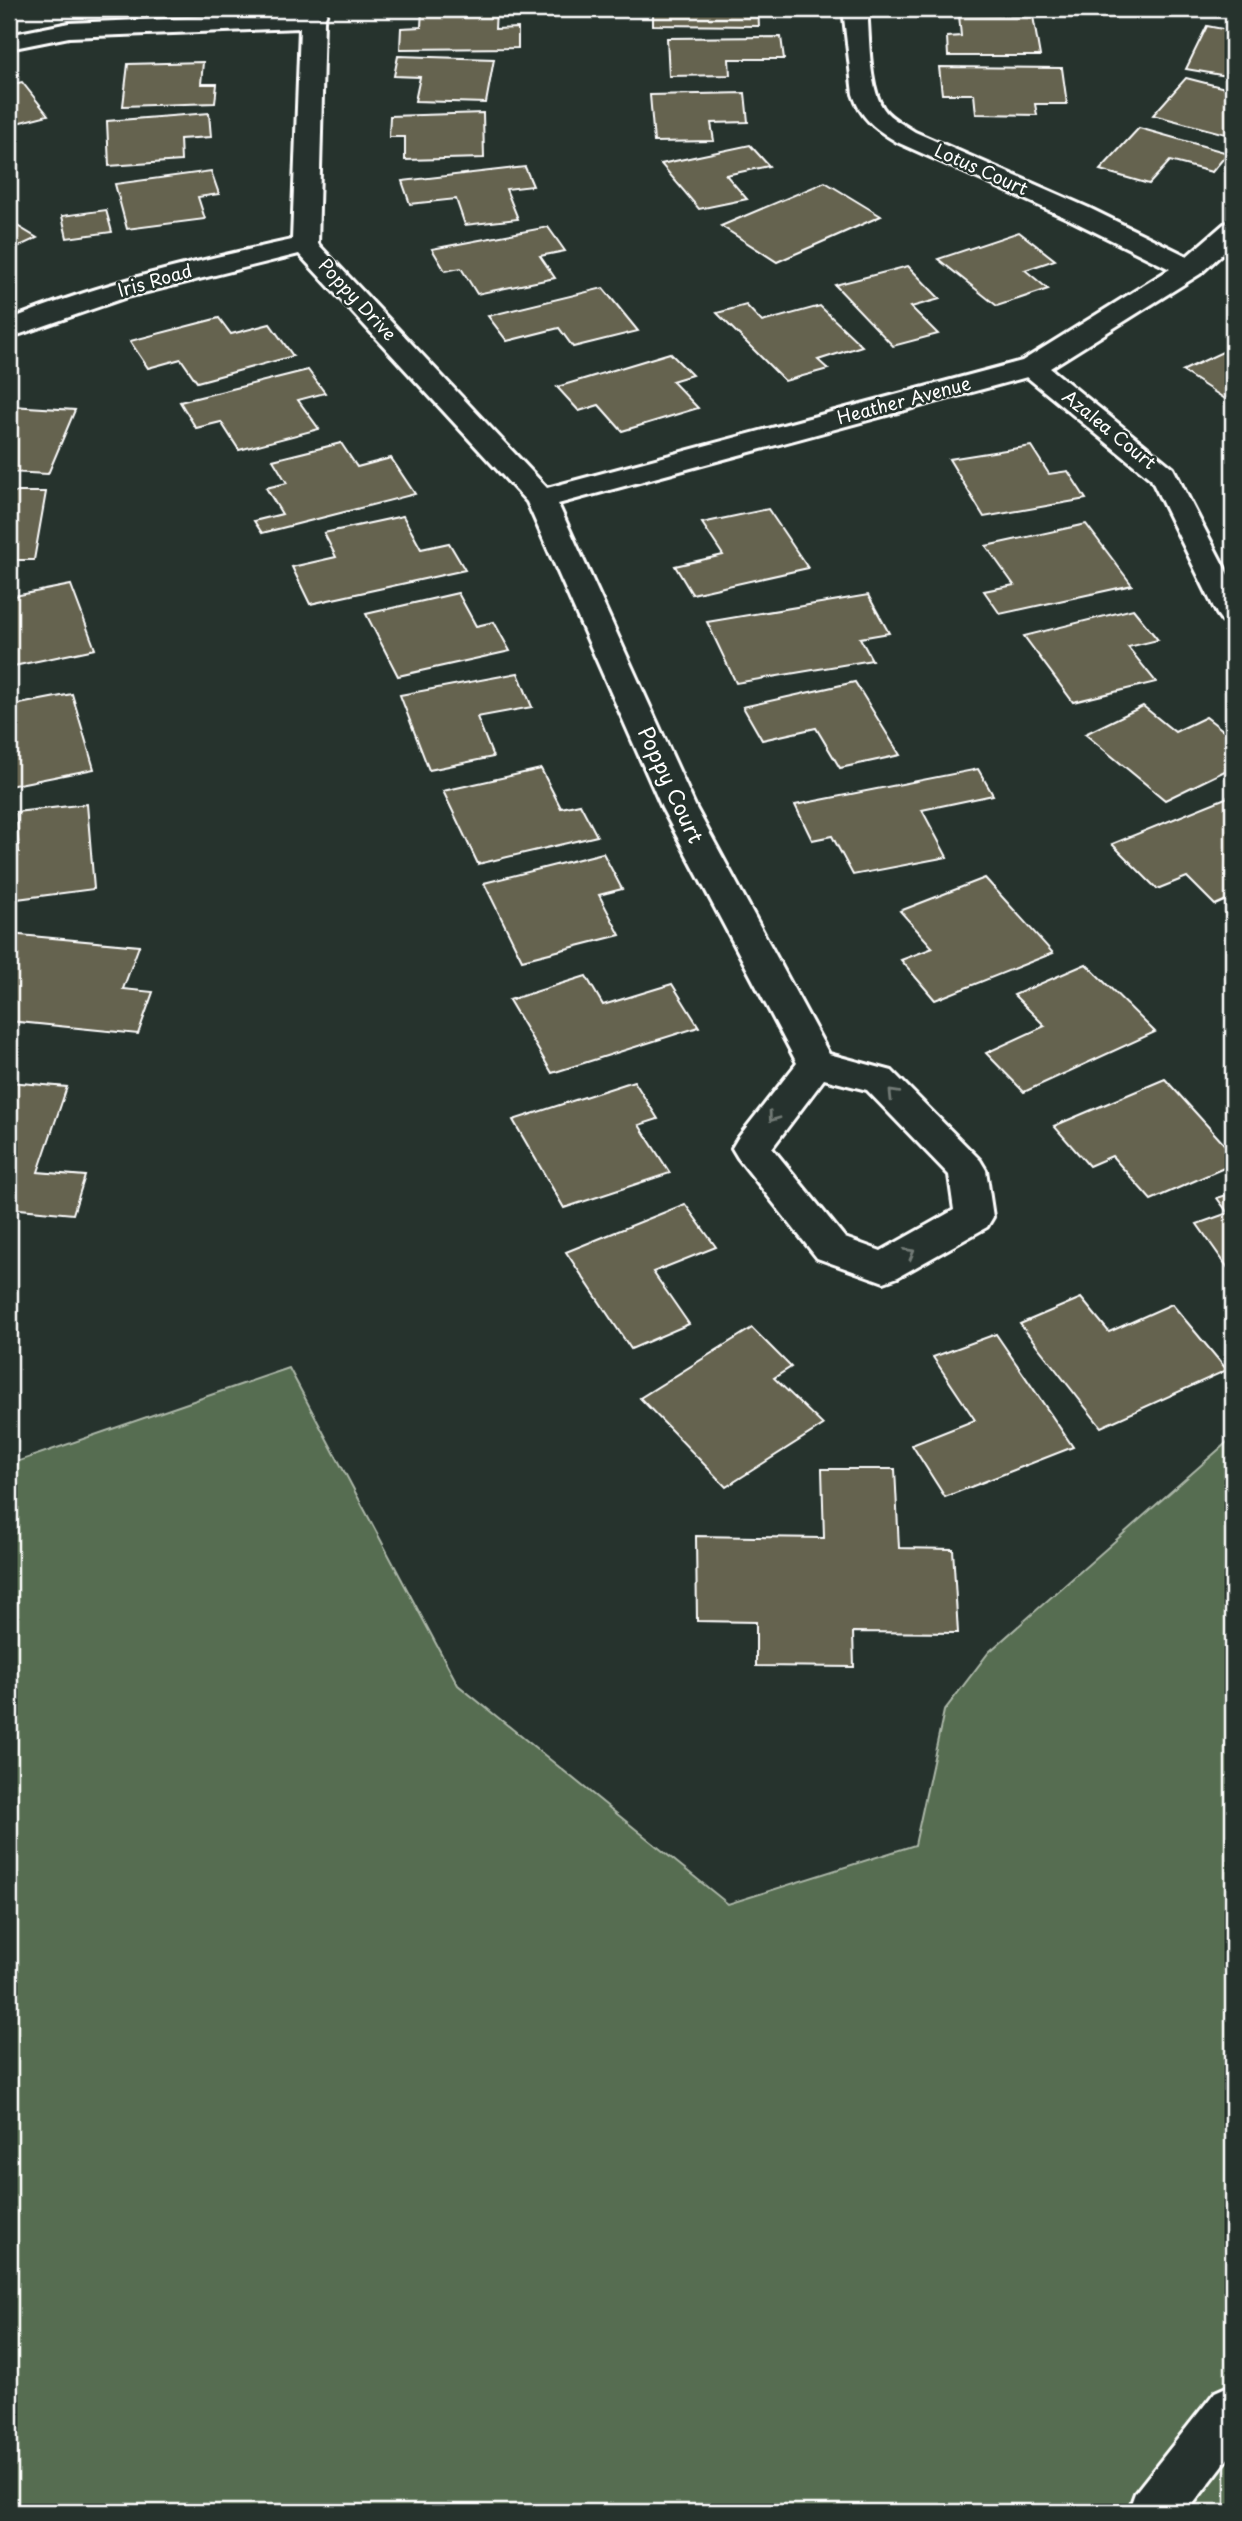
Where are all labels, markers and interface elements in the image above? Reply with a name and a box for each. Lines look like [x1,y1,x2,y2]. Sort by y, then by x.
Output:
street label: Lotus Court [930,136,1033,201]
street label: Poppy Drive [313,252,403,346]
street label: Iris Road [114,256,195,303]
street label: Heather Avenue [834,369,974,430]
street label: Azalea Court [1057,383,1163,475]
street label: Poppy Court [631,720,713,848]
one-way arrow [888,1089,901,1102]
one-way arrow [769,1109,781,1122]
one-way arrow [902,1248,915,1261]

